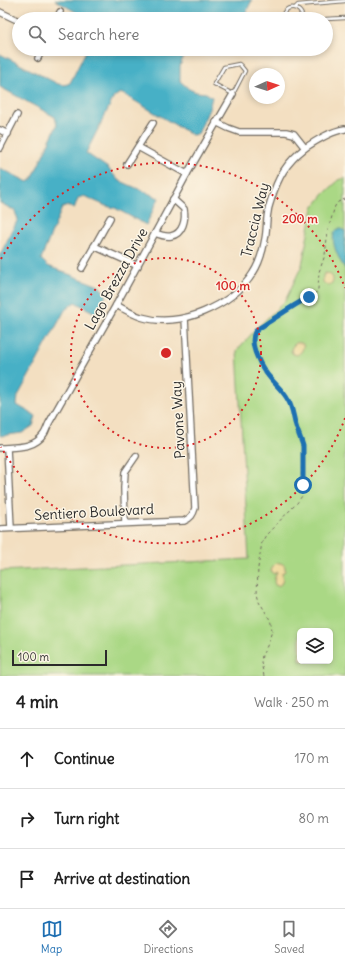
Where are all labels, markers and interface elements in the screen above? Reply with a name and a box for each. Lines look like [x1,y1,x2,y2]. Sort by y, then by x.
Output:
search box [12,12,333,56]
icon: search [26,23,48,45]
text: Search here [58,25,139,44]
north arrow [249,68,285,104]
street label: Traccia Way [237,181,273,259]
text: 200 m [282,211,318,226]
street label: Lago Brezza Drive [80,225,152,333]
text: 100 m [216,278,250,293]
route end [300,288,318,306]
centre of rings [159,346,173,360]
street label: Pavone Way [167,381,189,459]
route start [294,476,312,494]
street label: Sentiero Boulevard [34,500,154,524]
map controls [297,628,333,664]
button: layers [297,628,333,664]
scale bar [12,648,107,667]
text: 100 m [18,650,49,664]
text: 4 min [16,691,58,713]
text: Walk · 250 m [254,694,329,711]
icon: ahead [16,748,38,770]
text: Continue [54,749,115,768]
text: 170 m [294,750,329,767]
icon: right [16,808,38,830]
text: Turn right [54,809,119,828]
text: 80 m [298,810,329,827]
icon: arrive [16,868,38,890]
text: Arrive at destination [54,869,190,888]
tab: Map [41,918,63,956]
tab: Directions [144,918,193,956]
tab: Saved [274,918,304,956]

